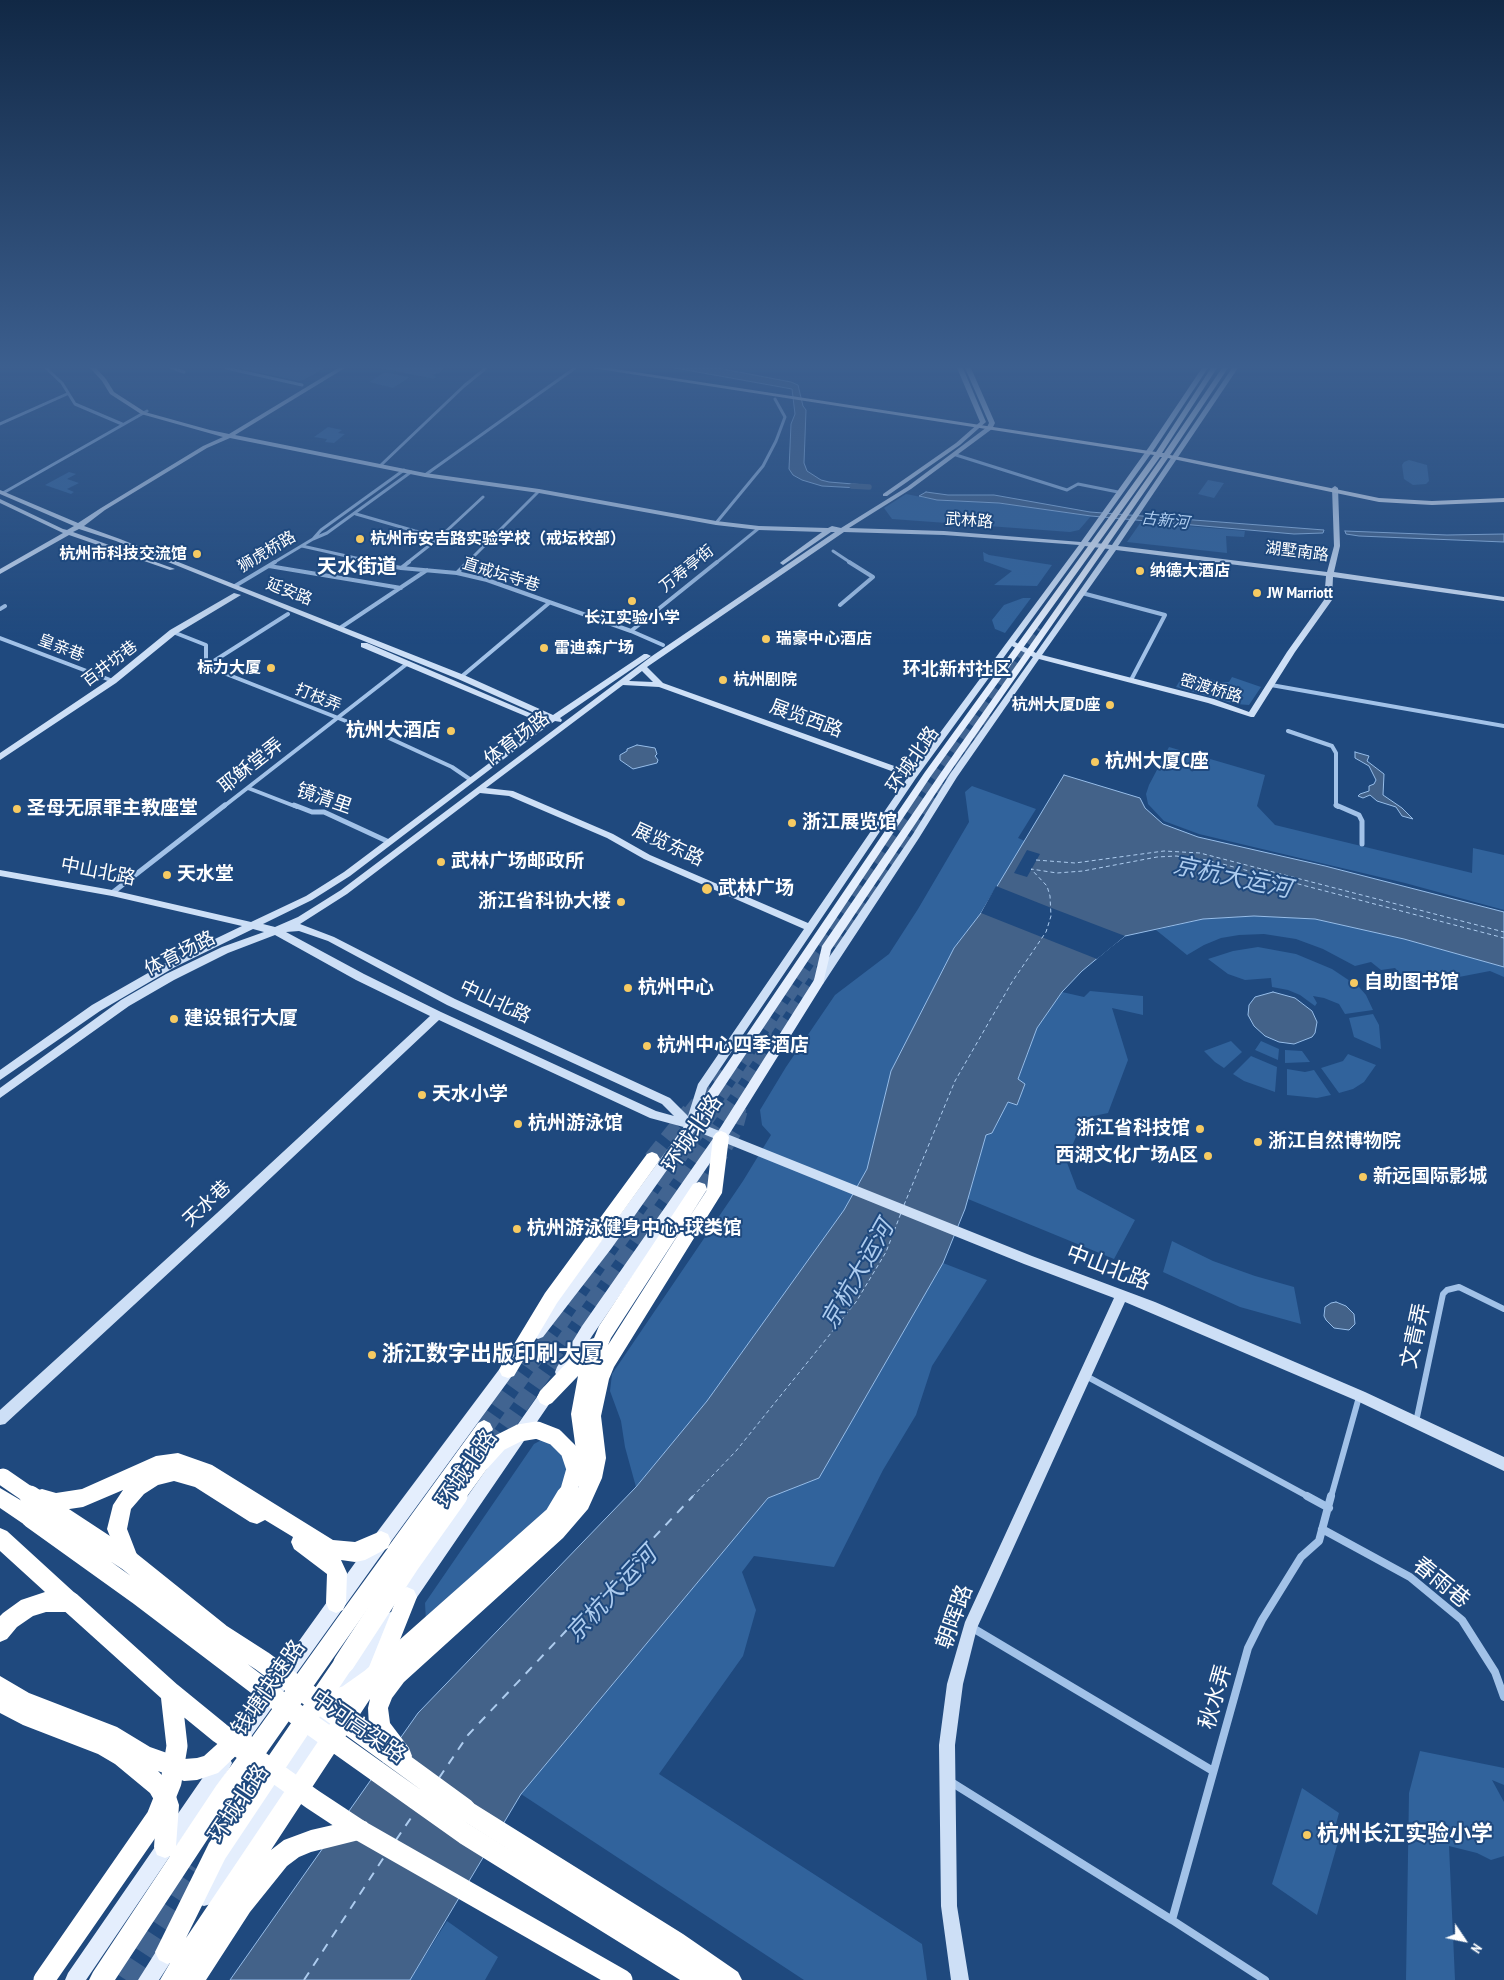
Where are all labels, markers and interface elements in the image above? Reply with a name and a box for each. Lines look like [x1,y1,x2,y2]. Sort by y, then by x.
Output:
water label: 古新河 [1140,509,1190,533]
street label: 武林路 [944,510,994,532]
street label: 狮虎桥路 [235,527,299,577]
place label: 杭州市安吉路实验学校（戒坛校部） [370,529,626,549]
marker: 杭州市安吉路实验学校（戒坛校部） [354,533,366,545]
street label: 湖墅南路 [1264,539,1330,565]
street label: 万寿亭街 [656,541,718,597]
place label: 杭州市科技交流馆 [59,544,187,564]
marker: 杭州市科技交流馆 [191,548,203,560]
street label: 直戒坛寺巷 [460,554,542,596]
district label: 天水街道 [317,555,397,579]
place label: 纳德大酒店 [1150,561,1230,581]
marker: 纳德大酒店 [1134,565,1146,577]
street label: 延安路 [263,574,315,610]
place label: JW Marriott [1267,583,1333,603]
marker: JW Marriott [1251,587,1263,599]
marker: 长江实验小学 [626,595,638,607]
place label: 长江实验小学 [584,608,680,628]
place label: 瑞豪中心酒店 [776,629,872,649]
street label: 皇亲巷 [35,630,87,666]
marker: 瑞豪中心酒店 [760,633,772,645]
street label: 百井坊巷 [79,637,141,691]
place label: 雷迪森广场 [554,638,634,658]
marker: 雷迪森广场 [538,642,550,654]
place label: 标力大厦 [197,658,261,678]
district label: 环北新村社区 [903,659,1011,681]
marker: 标力大厦 [265,662,277,674]
place label: 杭州剧院 [733,670,797,690]
street label: 密渡桥路 [1178,670,1244,708]
marker: 杭州剧院 [717,674,729,686]
street label: 打枝弄 [292,680,344,716]
street label: 展览西路 [766,695,846,743]
place label: 杭州大厦D座 [1011,695,1100,715]
marker: 杭州大厦D座 [1104,699,1116,711]
street label: 体育场路 [480,707,554,771]
place label: 杭州大酒店 [346,720,441,742]
street label: 环城北路 [882,722,944,798]
marker: 杭州大酒店 [445,725,457,737]
street label: 耶稣堂弄 [214,734,288,798]
place label: 杭州大厦C座 [1105,751,1209,773]
marker: 杭州大厦C座 [1089,756,1101,768]
street label: 镜清里 [293,779,355,819]
place label: 圣母无原罪主教座堂 [27,798,198,820]
marker: 圣母无原罪主教座堂 [11,803,23,815]
place label: 浙江展览馆 [802,812,897,834]
marker: 浙江展览馆 [786,817,798,829]
street label: 展览东路 [629,819,707,871]
place label: 武林广场邮政所 [451,851,584,873]
water label: 京杭大运河 [1170,851,1294,905]
street label: 中山北路 [59,854,137,890]
marker: 武林广场邮政所 [435,856,447,868]
place label: 天水堂 [177,864,234,886]
marker: 天水堂 [161,869,173,881]
place label: 武林广场 [718,878,794,900]
marker: 武林广场 [700,882,714,896]
place label: 浙江省科协大楼 [478,891,611,913]
marker: 浙江省科协大楼 [615,896,627,908]
street label: 体育场路 [141,927,219,981]
place label: 自助图书馆 [1364,972,1459,994]
street label: 中山北路 [456,976,534,1028]
place label: 杭州中心 [638,977,714,999]
marker: 自助图书馆 [1348,977,1360,989]
marker: 杭州中心 [622,982,634,994]
place label: 建设银行大厦 [184,1008,298,1030]
marker: 建设银行大厦 [168,1013,180,1025]
place label: 杭州中心四季酒店 [657,1035,809,1057]
marker: 杭州中心四季酒店 [641,1040,653,1052]
place label: 天水小学 [432,1084,508,1106]
marker: 天水小学 [416,1089,428,1101]
street label: 环城北路 [657,1090,729,1178]
place label: 杭州游泳馆 [528,1113,623,1135]
marker: 杭州游泳馆 [512,1118,524,1130]
place label: 浙江省科技馆 [1076,1118,1190,1140]
marker: 浙江省科技馆 [1194,1123,1206,1135]
place label: 浙江自然博物院 [1268,1131,1401,1153]
marker: 浙江自然博物院 [1252,1136,1264,1148]
place label: 西湖文化广场A区 [1055,1145,1198,1167]
marker: 西湖文化广场A区 [1202,1150,1214,1162]
place label: 新远国际影城 [1373,1166,1487,1188]
marker: 新远国际影城 [1357,1171,1369,1183]
street label: 天水巷 [178,1176,236,1232]
water label: 京杭大运河 [816,1216,900,1334]
place label: 杭州游泳健身中心-球类馆 [527,1218,742,1240]
marker: 杭州游泳健身中心-球类馆 [511,1223,523,1235]
street label: 中山北路 [1062,1240,1154,1296]
street label: 文青弄 [1396,1301,1436,1371]
place label: 浙江数字出版印刷大厦 [382,1342,602,1368]
marker: 浙江数字出版印刷大厦 [366,1349,378,1361]
street label: 环城北路 [431,1425,503,1513]
water label: 京杭大运河 [561,1541,663,1649]
street label: 春雨巷 [1407,1552,1475,1614]
street label: 朝晖路 [931,1581,979,1653]
street label: 钱塘快速路 [227,1635,311,1741]
street label: 秋水弄 [1194,1662,1238,1732]
street label: 中河高架路 [305,1685,411,1769]
street label: 环城北路 [203,1760,275,1848]
place label: 杭州长江实验小学 [1317,1822,1493,1848]
marker: 杭州长江实验小学 [1301,1829,1313,1841]
north arrow [1439,1915,1489,1965]
text: N [1467,1940,1486,1957]

